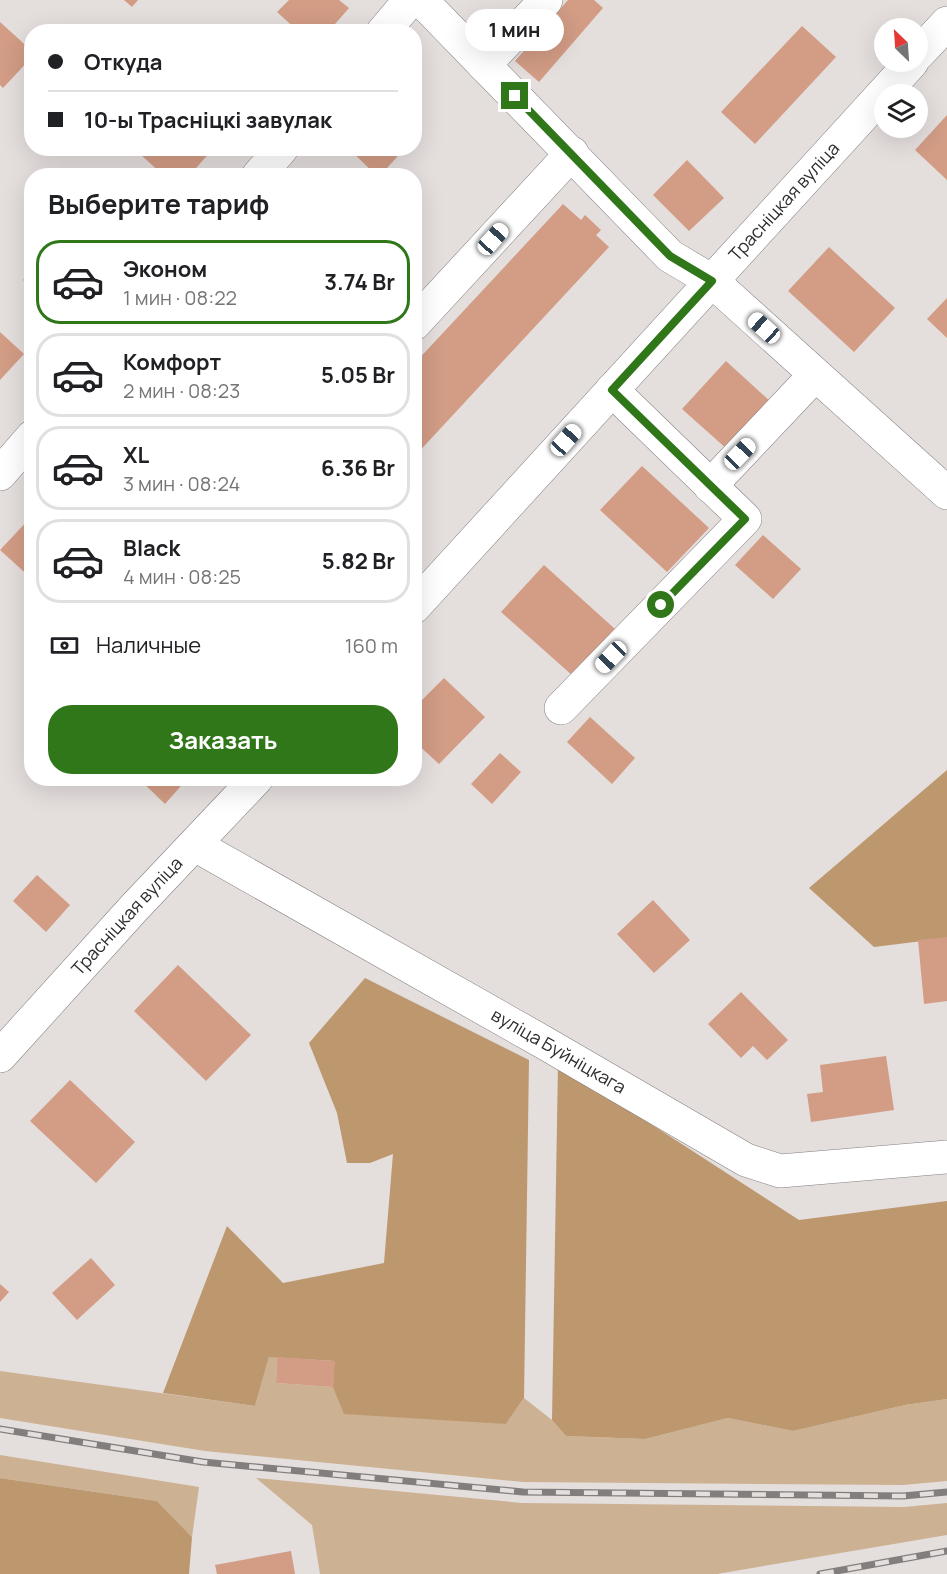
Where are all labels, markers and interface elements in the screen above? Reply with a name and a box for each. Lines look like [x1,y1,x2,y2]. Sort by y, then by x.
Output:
callout: 1 мин [466,9,564,51]
text: 1 мин [489,16,540,43]
north arrow [874,18,928,72]
map controls [874,18,928,138]
text: Откуда [84,47,163,77]
route end [501,82,528,109]
button: layers [874,84,928,138]
text: 10-ы Трасніцкі завулак [84,105,332,135]
street label: Трасніцкая вуліца [723,136,844,266]
text: Выберите тариф [48,185,269,222]
car [474,220,512,258]
text: Эконом [123,254,207,284]
icon: car [51,255,105,309]
text: 3.74 Br [324,267,395,297]
text: 1 мин · 08:22 [123,284,237,311]
car [745,309,783,347]
text: Комфорт [123,347,221,377]
icon: car [51,348,105,402]
text: 5.05 Br [321,360,395,390]
text: 2 мин · 08:23 [123,377,240,404]
car [547,421,585,459]
car [721,435,759,473]
text: XL [123,440,149,470]
icon: car [51,441,105,495]
text: 6.36 Br [321,453,395,483]
text: 3 мин · 08:24 [123,470,240,497]
text: Black [123,533,180,563]
icon: car [51,534,105,588]
text: 5.82 Br [322,546,395,576]
text: 4 мин · 08:25 [123,563,241,590]
route start [647,591,674,618]
icon: cash [48,629,81,662]
text: Наличные [96,630,201,660]
text: 160 m [345,632,398,659]
car [592,638,630,676]
button: Заказать [48,705,398,774]
street label: Трасніцкая вуліца [66,851,187,980]
street label: вуліца Буйніцкага [487,1002,631,1099]

